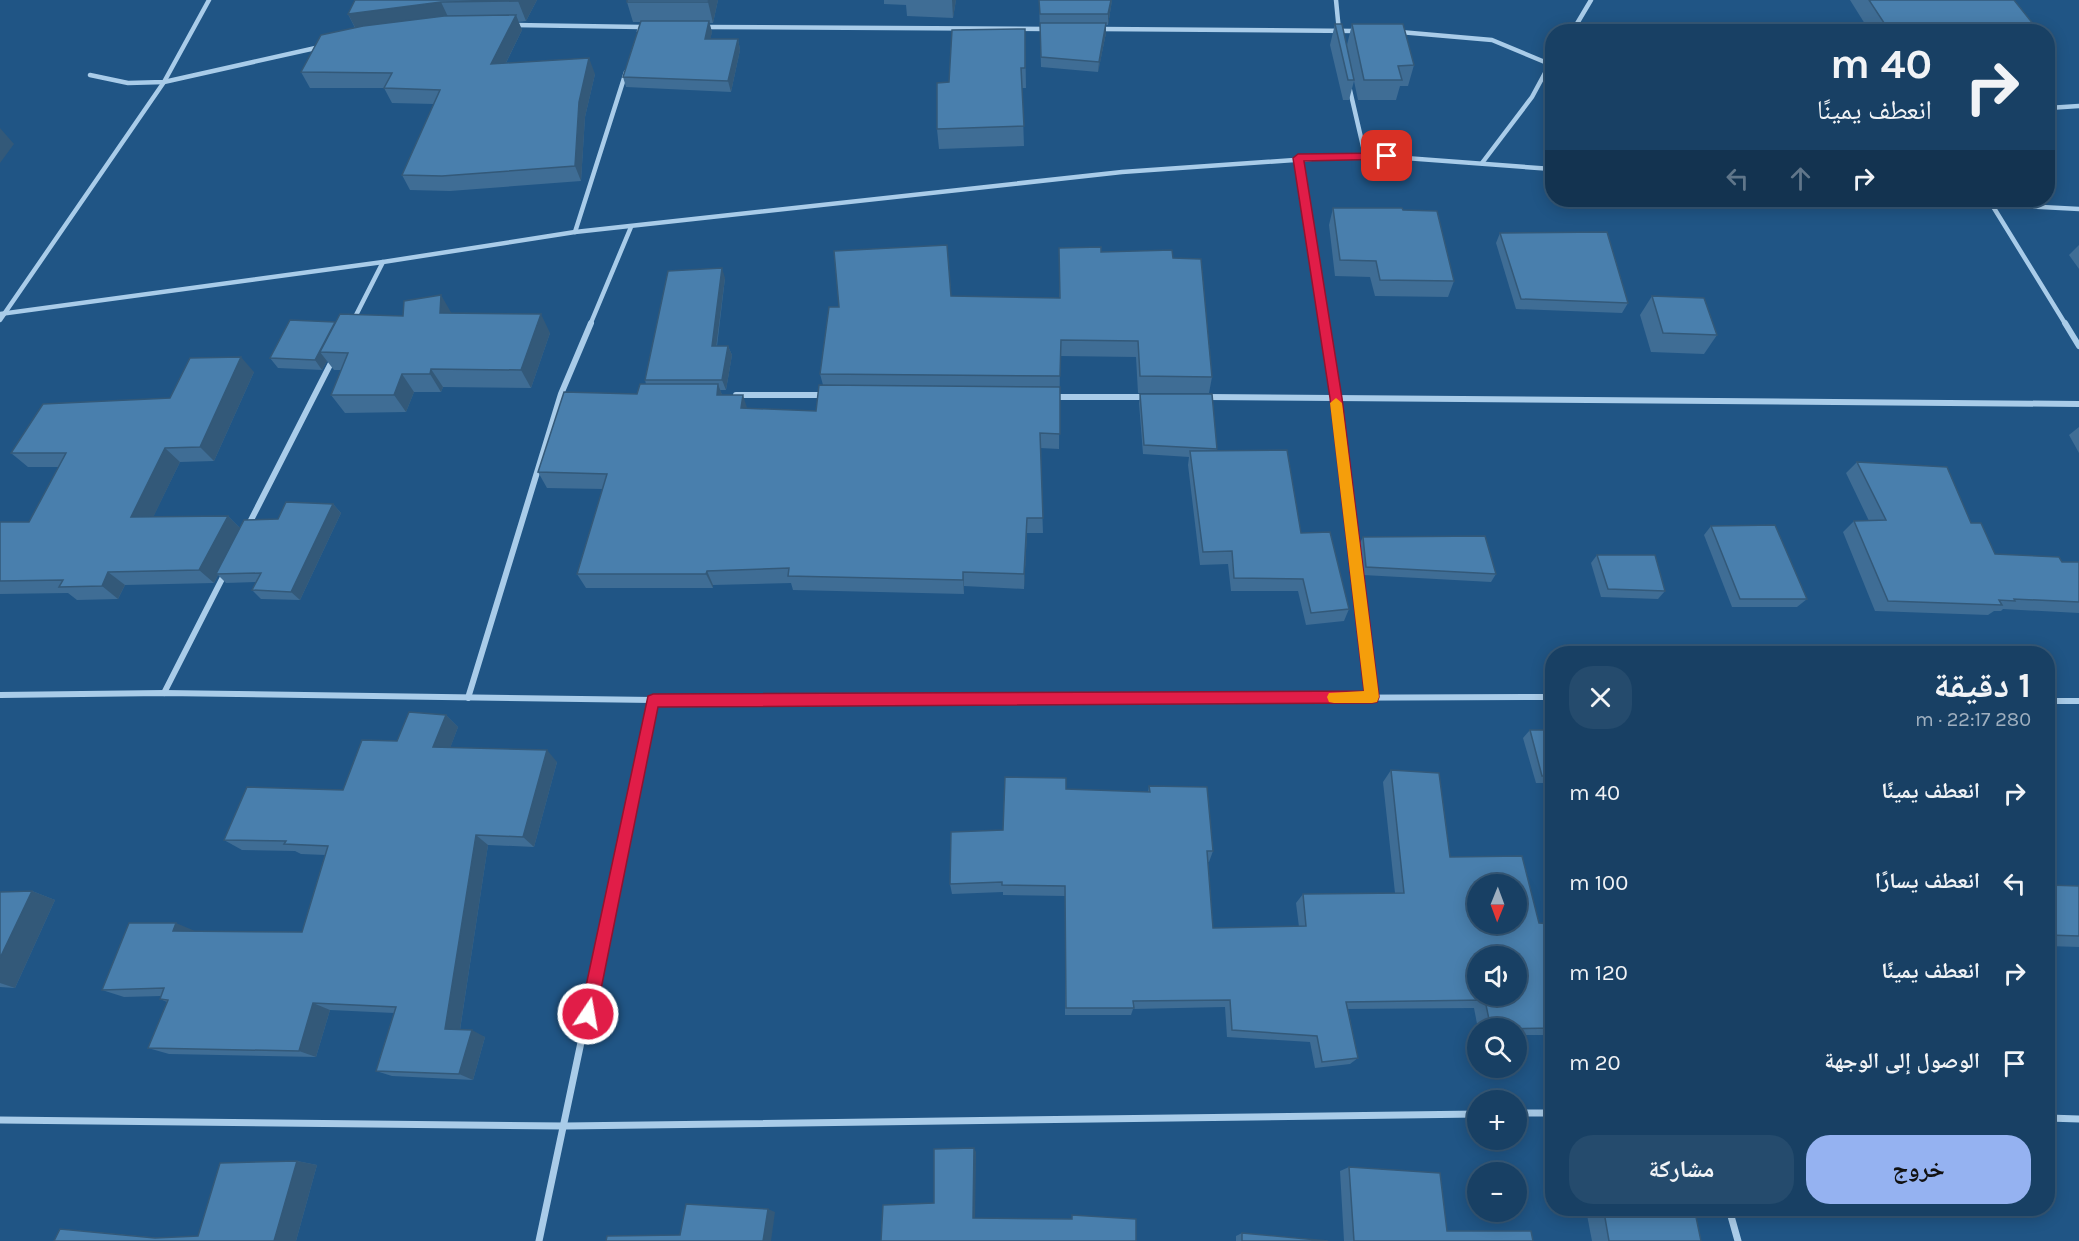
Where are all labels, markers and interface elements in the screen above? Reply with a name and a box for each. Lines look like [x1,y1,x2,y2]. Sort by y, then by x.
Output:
text: 40 m [1830,39,1932,89]
icon: right [1953,48,2031,126]
text: انعطف يمينًا [1817,94,1932,126]
pin [1361,130,1412,181]
icon: arrive [1370,139,1403,172]
icon: left [1721,162,1754,195]
icon: ahead [1784,162,1817,195]
icon: right [1847,162,1880,195]
text: 1 دقيقة [1933,664,2031,706]
button: close [1569,666,1632,729]
text: 280 m · 22:17 [1915,708,2031,731]
icon: right [1998,777,2031,810]
text: انعطف يمينًا [1881,778,1980,804]
text: 40 m [1569,780,1620,806]
icon: left [1998,867,2031,900]
text: انعطف يسارًا [1875,868,1980,894]
text: 100 m [1569,870,1628,896]
north arrow [1467,874,1527,934]
map controls [1467,874,1527,1222]
button: sound [1467,946,1527,1006]
icon: right [1998,957,2031,990]
text: انعطف يمينًا [1881,958,1980,984]
text: 120 m [1569,960,1628,986]
position arrow [556,982,620,1046]
button: search [1467,1018,1527,1078]
icon: arrive [1998,1047,2031,1080]
text: الوصول إلى الوجهة [1824,1048,1980,1074]
text: 20 m [1569,1050,1621,1076]
button: + [1467,1090,1527,1150]
button: مشاركة [1569,1135,1794,1204]
button: خروج [1806,1135,2031,1204]
button: − [1467,1162,1527,1222]

